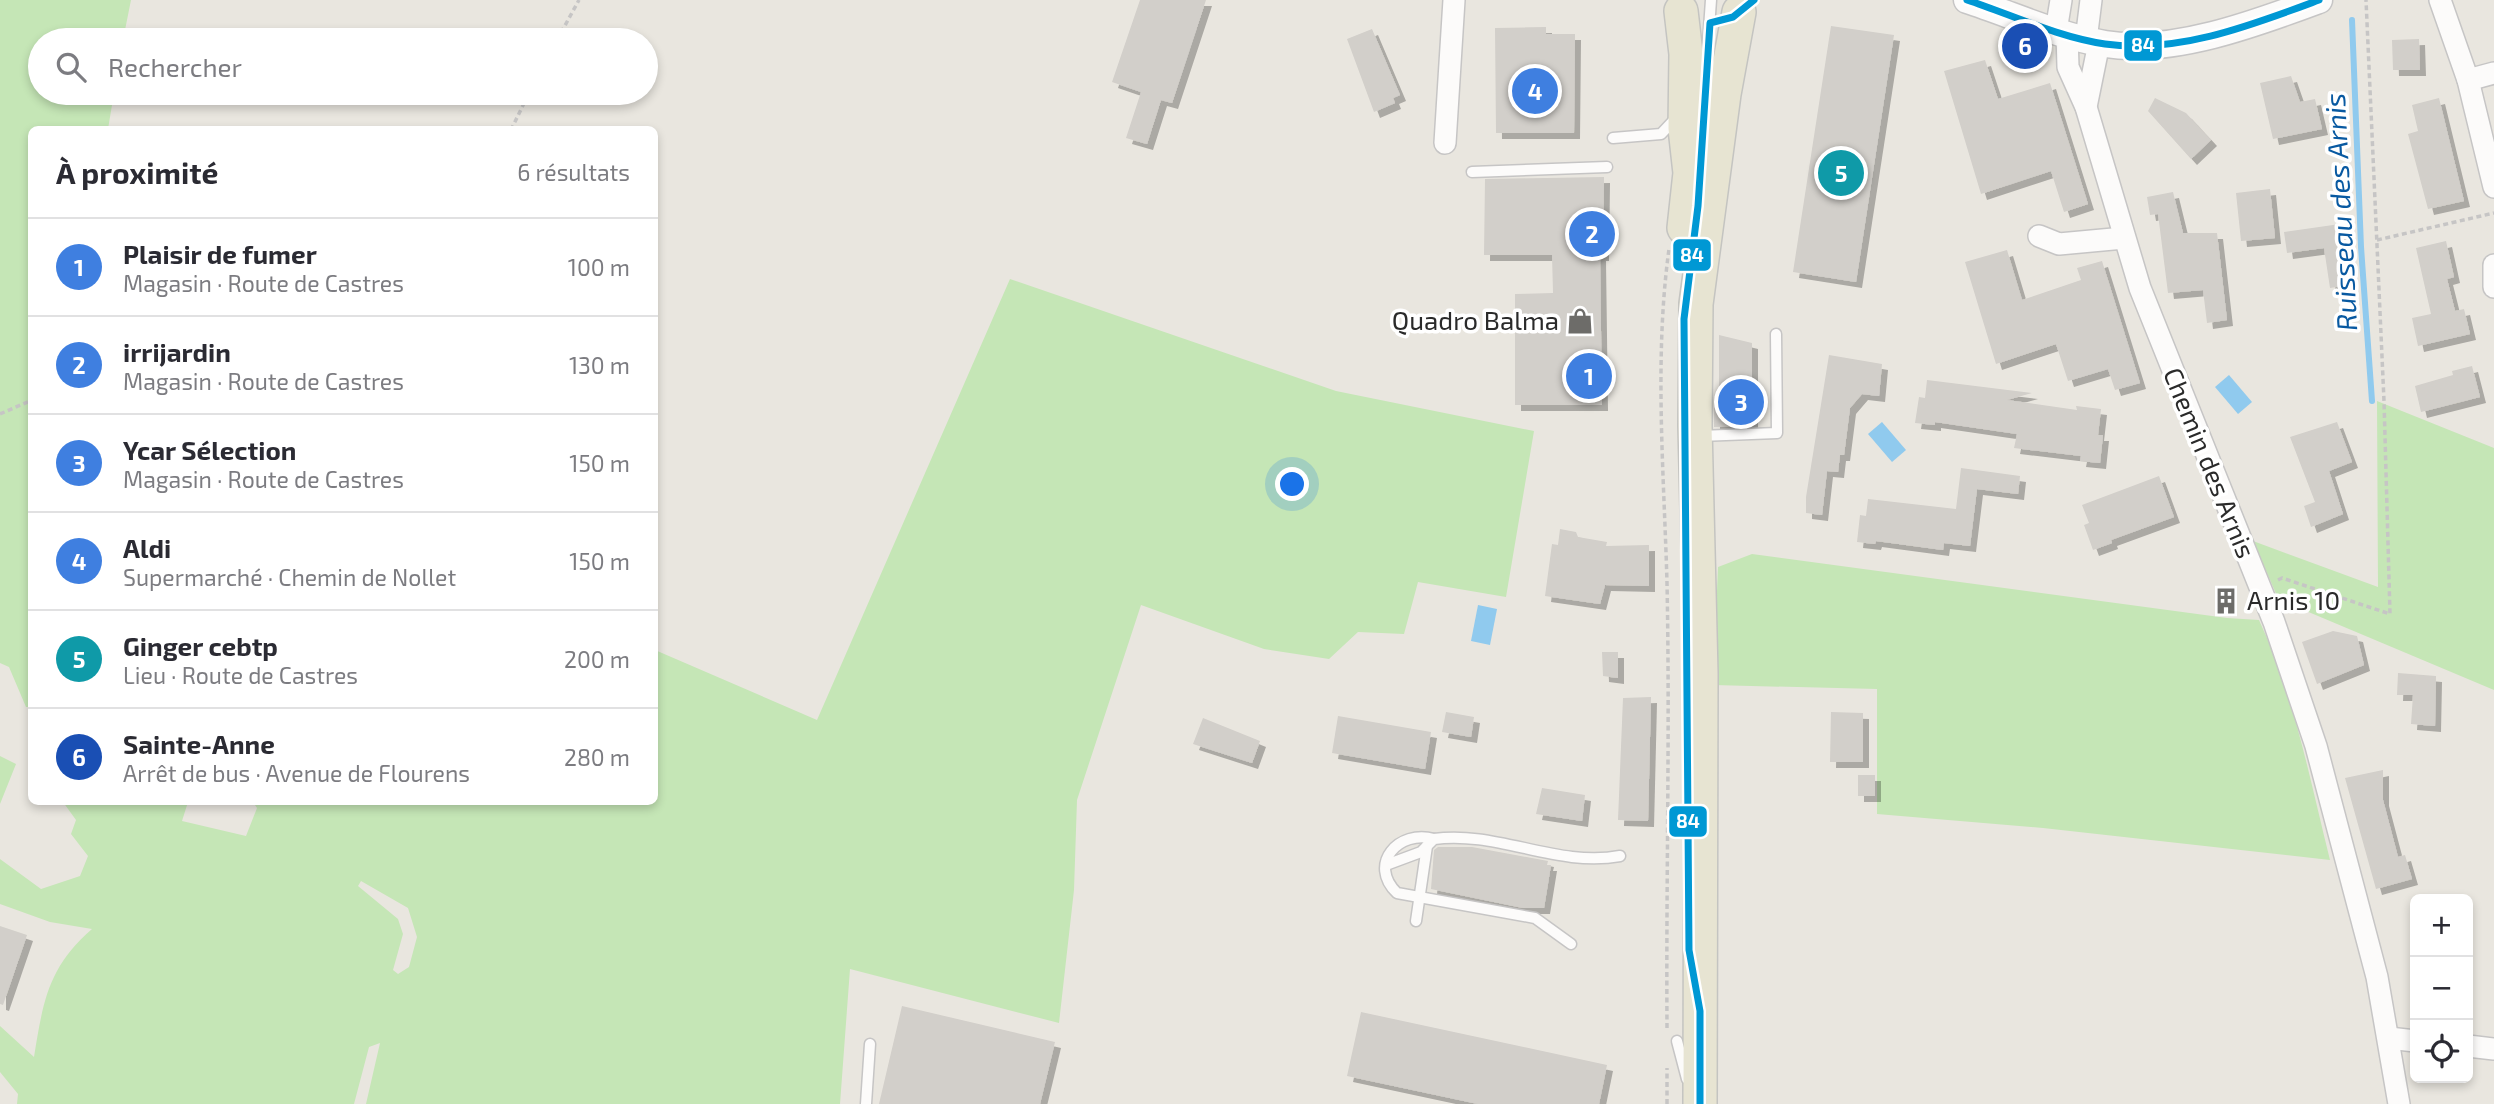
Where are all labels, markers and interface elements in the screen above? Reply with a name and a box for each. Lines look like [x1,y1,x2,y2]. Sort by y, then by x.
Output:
pin: 6 [2002,20,2048,72]
search box [28,28,658,105]
line badge: 84 [2123,29,2163,62]
text: 84 [2131,33,2155,56]
icon: search [52,48,90,86]
text: Rechercher [108,51,242,82]
pin: 4 [1512,65,1558,117]
water label: Ruisseau des Arnis [2317,92,2363,332]
pin: 5 [1818,147,1864,199]
text: À proximité [56,154,218,190]
text: 6 résultats [517,158,630,186]
pin: 2 [1569,208,1615,260]
text: Plaisir de fumer [123,238,317,269]
line badge: 84 [1672,238,1712,272]
text: 84 [1680,243,1704,266]
text: 1 [74,253,84,281]
text: 100 m [568,253,630,281]
text: Magasin · Route de Castres [123,269,404,297]
place label: Quadro Balma [1392,304,1559,335]
shop icon: Quadro Balma [1565,306,1595,336]
text: irrijardin [123,336,231,367]
pin: 1 [1566,350,1612,402]
text: 2 [72,351,86,379]
text: 130 m [569,351,630,379]
street label: Chemin des Arnis [2158,363,2263,562]
text: Magasin · Route de Castres [123,367,404,395]
pin: 3 [1718,376,1764,428]
text: Ycar Sélection [123,434,296,465]
text: 3 [72,449,86,477]
text: 150 m [569,449,630,477]
text: Magasin · Route de Castres [123,465,404,493]
your location [1275,467,1309,501]
text: Aldi [123,532,171,563]
text: 4 [72,547,86,575]
text: 150 m [569,547,630,575]
text: Supermarché · Chemin de Nollet [123,563,456,591]
place label: Arnis 10 [2247,584,2340,615]
building icon: Arnis 10 [2211,586,2241,616]
text: Ginger cebtp [123,630,278,661]
text: 5 [73,645,85,673]
text: 200 m [564,645,630,673]
text: Lieu · Route de Castres [123,661,358,689]
text: Sainte-Anne [123,728,275,759]
text: 6 [72,743,86,771]
text: 280 m [564,743,630,771]
text: Arrêt de bus · Avenue de Flourens [123,759,470,787]
line badge: 84 [1668,805,1708,838]
text: 84 [1676,809,1700,832]
map controls [2410,894,2473,1083]
button: + [2410,894,2473,957]
button: − [2410,957,2473,1020]
button: locate [2410,1020,2473,1083]

